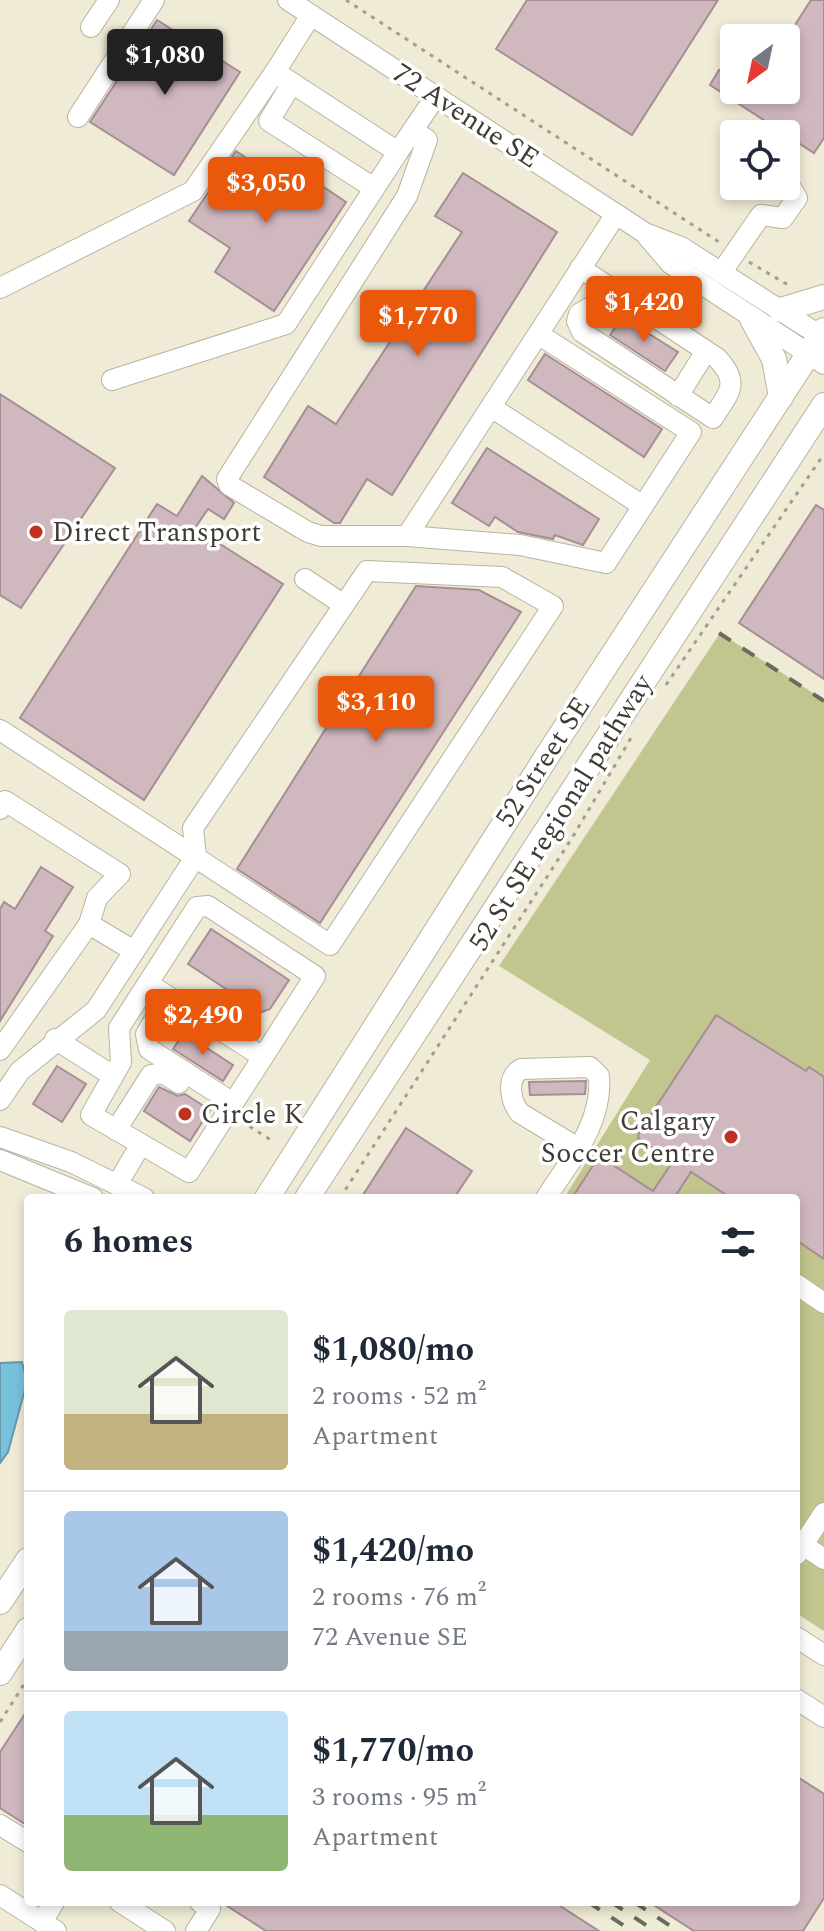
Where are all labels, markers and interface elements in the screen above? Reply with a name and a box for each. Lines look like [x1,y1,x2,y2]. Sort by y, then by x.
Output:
north arrow [720,24,800,104]
map controls [720,24,800,200]
pin: $1,080 [100,29,230,97]
text: $1,080 [125,35,205,75]
street label: 72 Avenue SE [384,52,548,180]
button: locate [720,120,800,200]
pin: $3,050 [201,157,331,225]
text: $3,050 [226,163,306,203]
pin: $1,420 [579,276,709,344]
text: $1,420 [604,282,684,322]
pin: $1,770 [353,290,483,358]
text: $1,770 [378,296,458,336]
place label: Direct Transport [52,511,261,554]
marker: Direct Transport [27,523,45,541]
street label: 52 St SE regional pathway [458,665,665,960]
pin: $3,110 [311,676,441,744]
text: $3,110 [336,682,416,722]
street label: 52 Street SE [484,688,602,836]
pin: $2,490 [138,989,268,1057]
text: $2,490 [163,995,243,1035]
place label: Circle K [201,1093,304,1136]
place label: Calgary Soccer Centre [541,1100,717,1175]
marker: Circle K [176,1105,194,1123]
marker: Calgary Soccer Centre [722,1128,740,1146]
text: 6 homes [64,1216,194,1268]
icon: filters [716,1220,760,1264]
text: $1,080/mo [312,1324,474,1376]
icon: home [128,1342,224,1438]
text: 2 rooms · 52 m² [312,1376,486,1416]
text: Apartment [312,1416,438,1456]
text: $1,420/mo [312,1525,474,1577]
icon: home [128,1543,224,1639]
text: 2 rooms · 76 m² [312,1577,486,1617]
text: 72 Avenue SE [312,1617,468,1657]
text: $1,770/mo [312,1725,474,1777]
icon: home [128,1743,224,1839]
text: 3 rooms · 95 m² [312,1777,486,1817]
text: Apartment [312,1817,438,1857]

